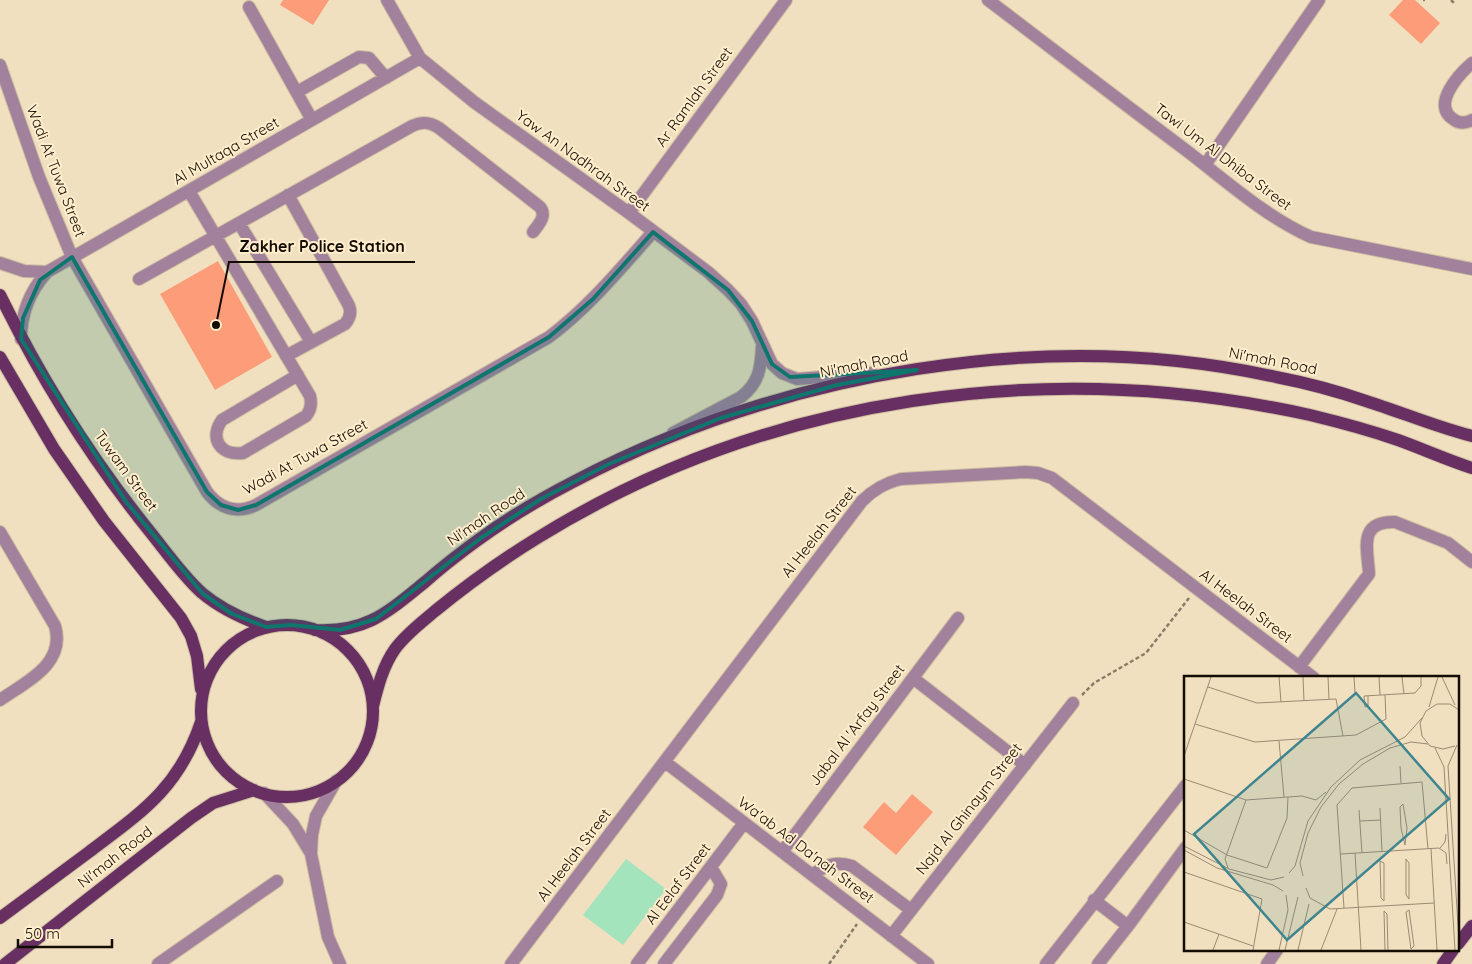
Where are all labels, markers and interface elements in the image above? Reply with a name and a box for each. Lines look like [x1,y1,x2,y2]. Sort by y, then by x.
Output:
street label: Ar Ramlah Street [651,43,736,150]
street label: Tawi Um Al Dhiba Street [1151,99,1296,214]
street label: Wadi At Tuwa Street [23,102,90,240]
street label: Yaw An Nadhrah Street [513,106,654,216]
street label: Al Multaqa Street [169,113,282,189]
callout: Zakher Police Station [229,231,415,262]
text: Zakher Police Station [239,236,405,256]
street label: Ni'mah Road [1227,343,1319,378]
street label: Ni'mah Road [818,346,910,381]
street label: Wadi At Tuwa Street [239,414,371,499]
street label: Tuwam Street [91,427,162,515]
street label: Al Heelah Street [777,482,860,581]
street label: Ni'mah Road [443,484,528,550]
street label: Al Heelah Street [1196,565,1296,647]
street label: Jabal Al 'Arfay Street [805,660,908,789]
inset map [1184,676,1460,952]
street label: Najd Al Ghinaym Street [911,739,1026,878]
street label: Wa'ab Ad Da'nah Street [734,792,878,907]
street label: Al Heelah Street [533,805,615,905]
street label: Ni'mah Road [74,822,156,892]
street label: Al Eelaf Street [641,839,714,928]
scale bar [18,916,111,948]
text: 50 m [25,924,60,943]

